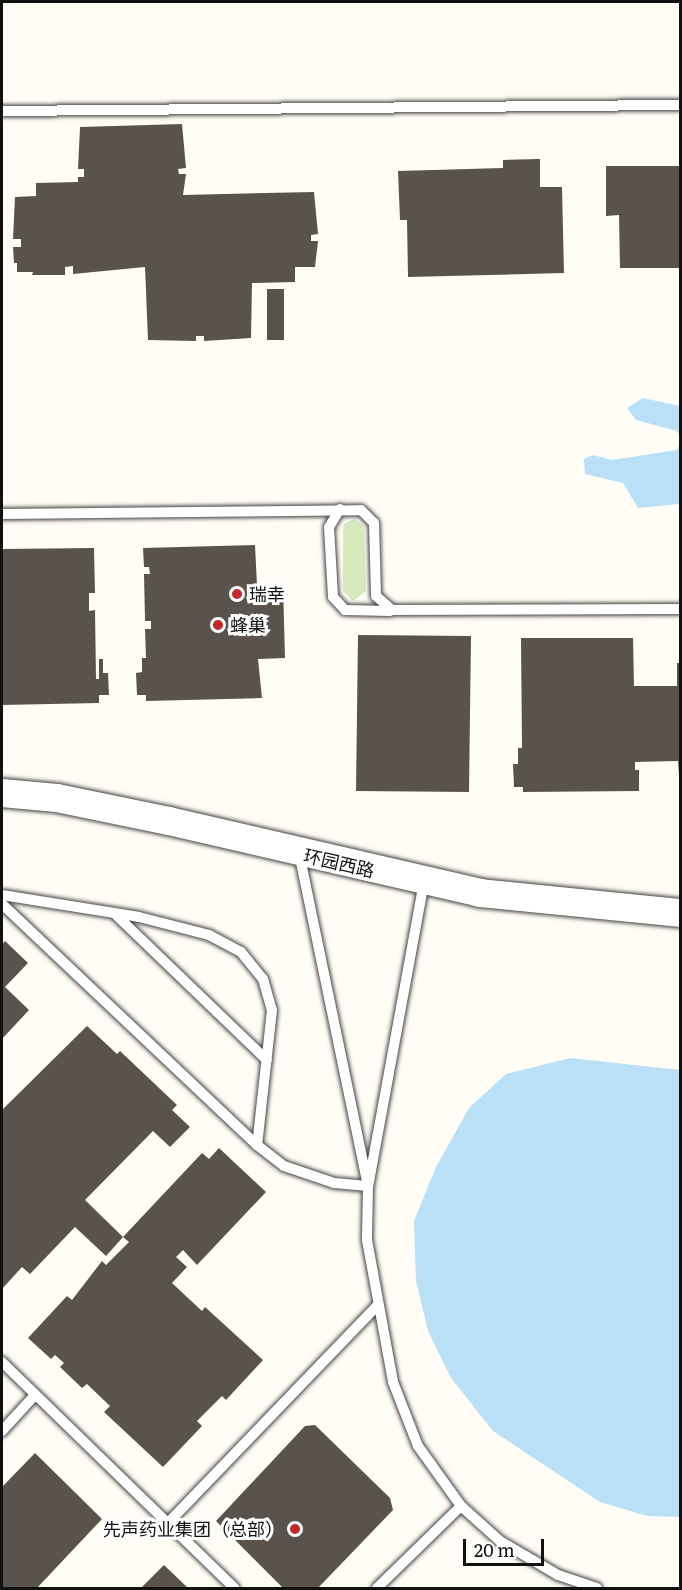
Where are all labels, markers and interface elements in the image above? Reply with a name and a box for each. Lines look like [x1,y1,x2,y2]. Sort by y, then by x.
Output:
place label: 瑞幸 [249,583,285,605]
marker: 瑞幸 [230,587,244,601]
place label: 蜂巢 [230,614,266,636]
marker: 蜂巢 [211,618,225,632]
street label: 环园西路 [301,844,377,882]
place label: 先声药业集团（总部） [103,1518,283,1540]
marker: 先声药业集团（总部） [288,1522,302,1536]
scale bar [466,1527,547,1565]
text: 20 m [474,1536,515,1563]

